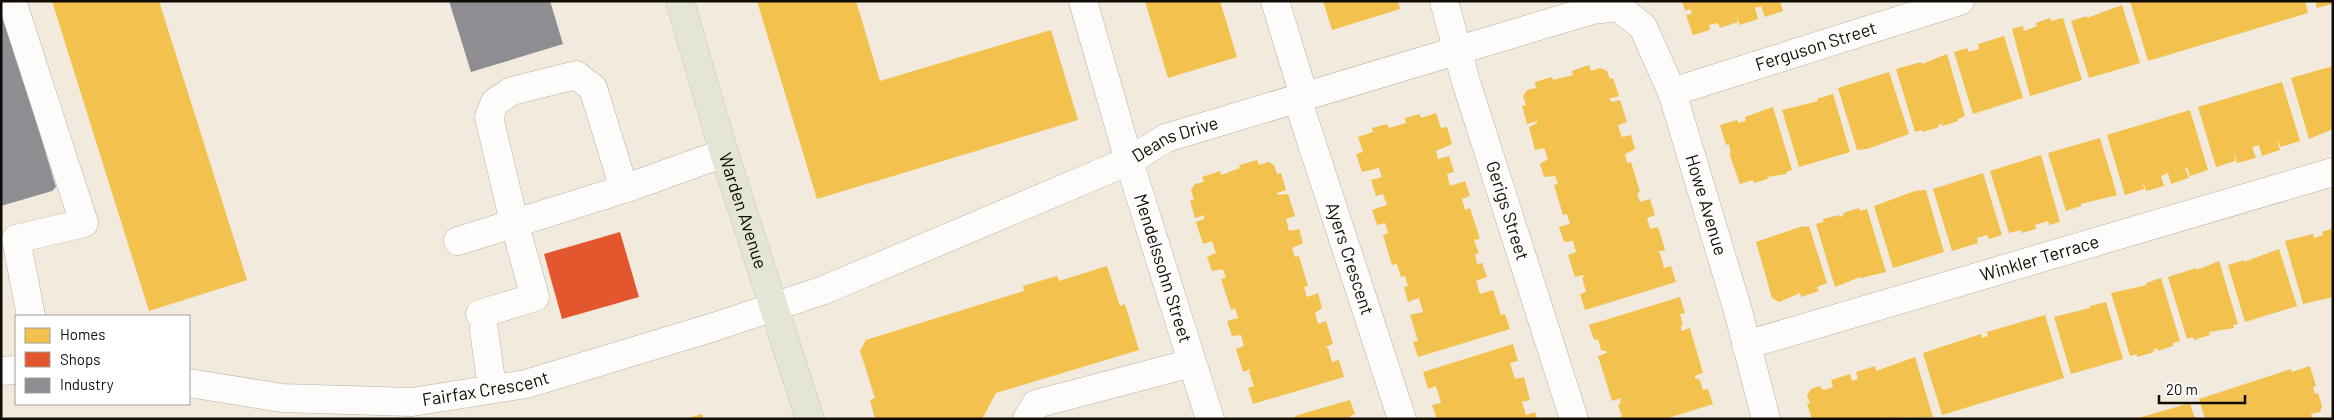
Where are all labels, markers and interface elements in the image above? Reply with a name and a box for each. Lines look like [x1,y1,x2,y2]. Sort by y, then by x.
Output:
street label: Ferguson Street [1752,16,1879,75]
street label: Deans Drive [1127,111,1221,166]
street label: Warden Avenue [715,150,773,271]
street label: Howe Avenue [1681,151,1733,258]
street label: Gerigs Street [1482,158,1534,263]
street label: Mendelssohn Street [1130,191,1197,345]
street label: Ayers Crescent [1322,199,1379,318]
street label: Winkler Terrace [1977,230,2101,285]
legend [15,315,190,405]
text: Homes [60,325,105,343]
text: Shops [60,350,100,368]
street label: Fairfax Crescent [421,366,551,410]
scale bar [2159,372,2245,404]
text: Industry [60,375,114,393]
text: 20 m [2166,380,2198,398]

